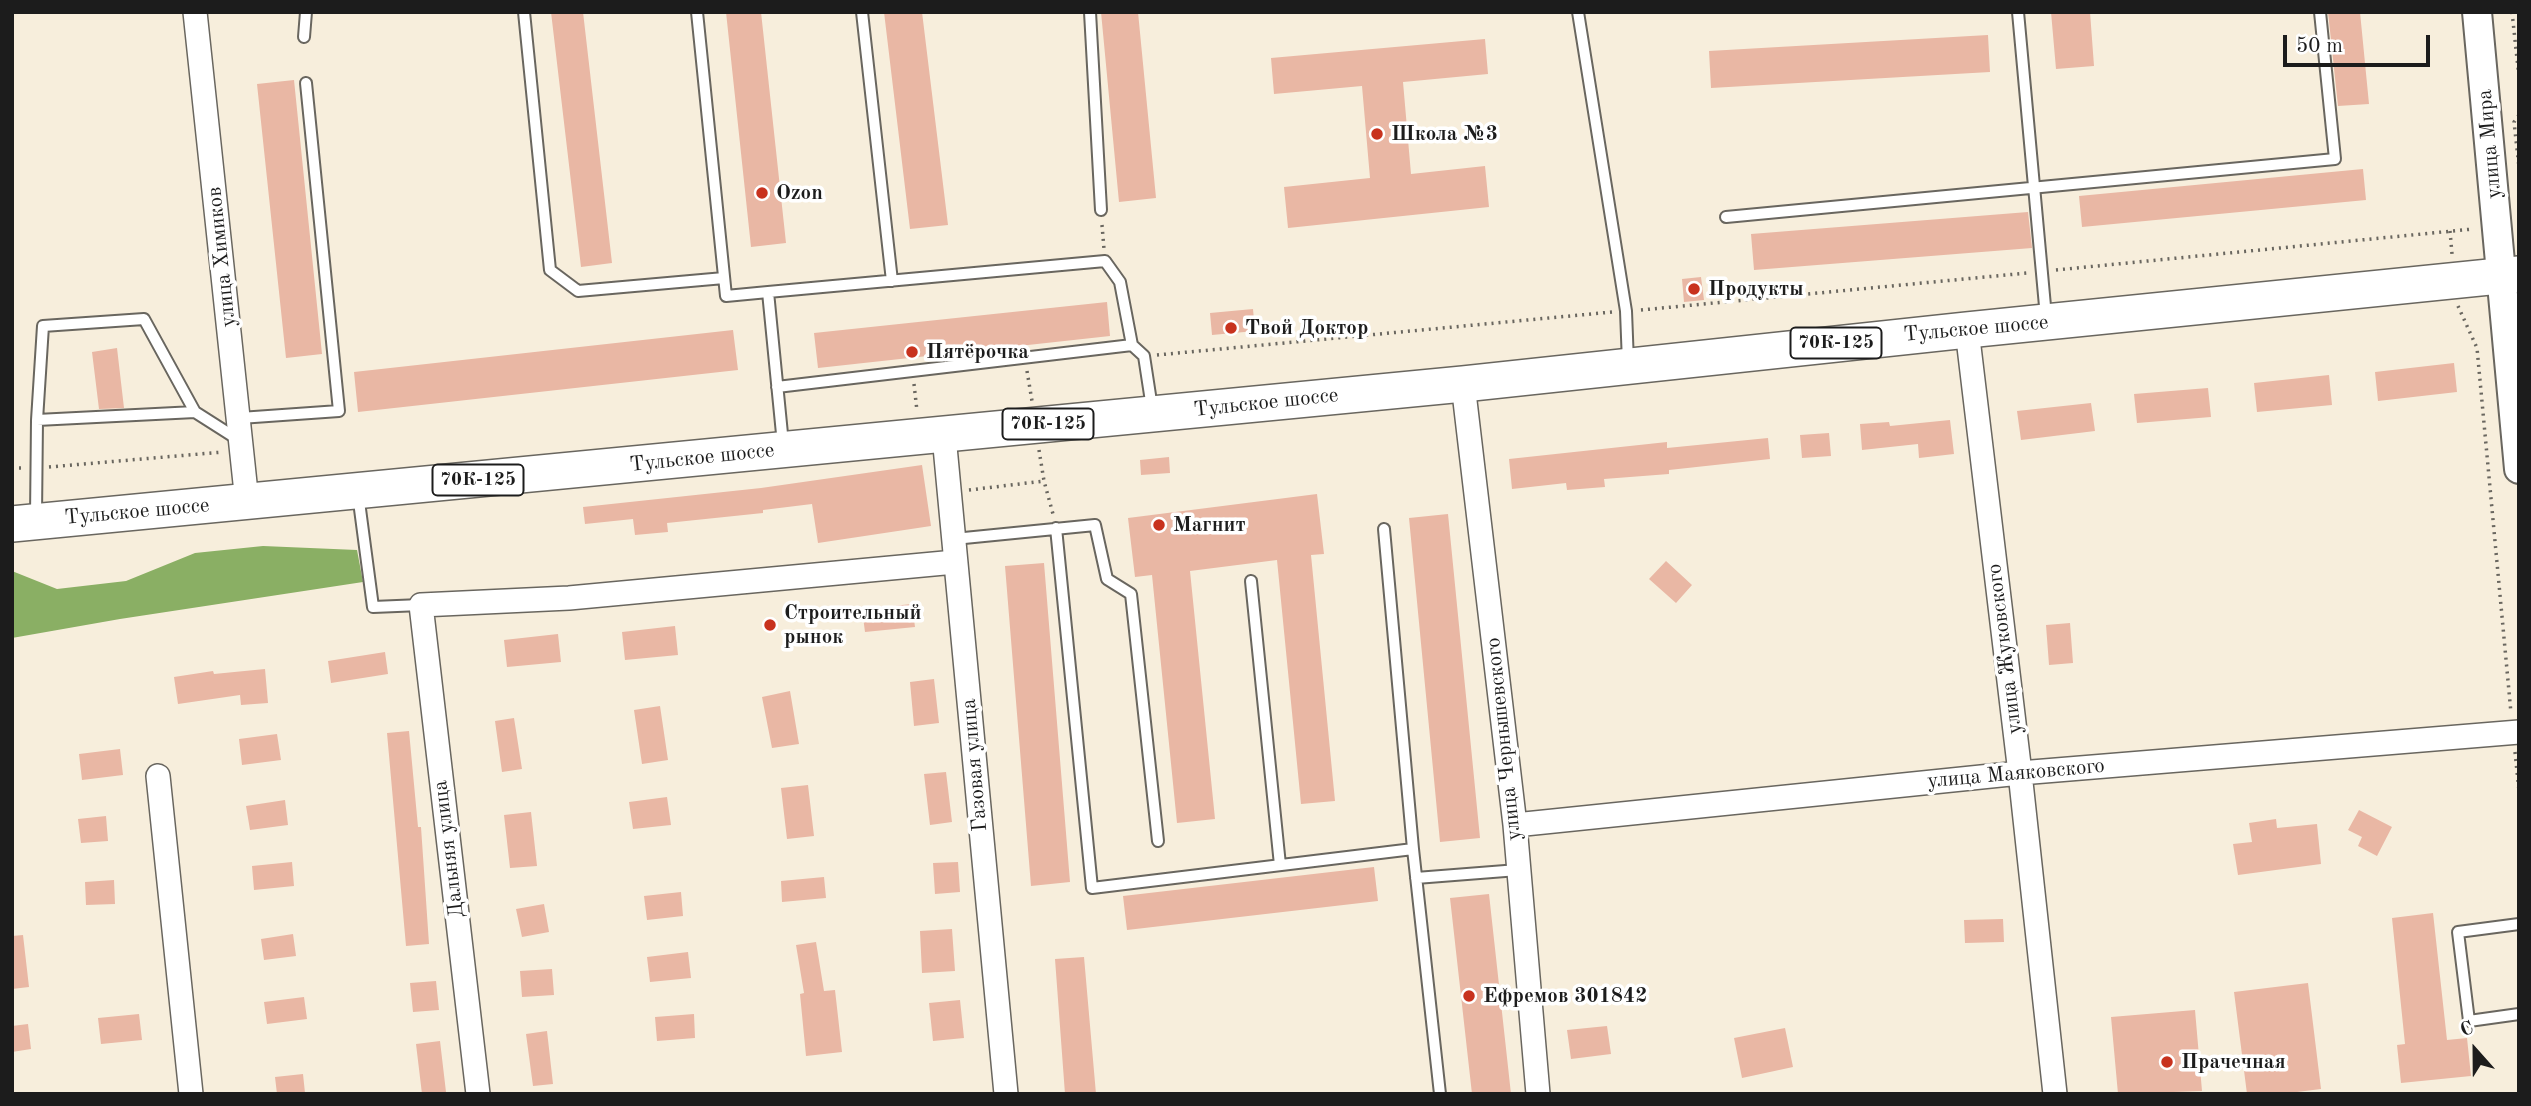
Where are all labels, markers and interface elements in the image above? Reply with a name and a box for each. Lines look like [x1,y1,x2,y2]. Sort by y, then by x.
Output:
scale bar [2286,21,2433,65]
text: 50 m [2296,36,2343,57]
street label: улица Мира [2473,88,2507,200]
place label: Школа №3 [1391,121,1498,147]
marker: Школа №3 [1369,126,1385,142]
place label: Ozon [776,180,823,206]
marker: Ozon [754,185,770,201]
street label: улица Химиков [202,186,242,328]
place label: Продукты [1708,276,1804,302]
marker: Продукты [1686,281,1702,297]
street label: Тульское шоссе [1902,310,2050,348]
place label: Твой Доктор [1245,315,1368,341]
marker: Твой Доктор [1223,320,1239,336]
road number: 70К-125 [1790,328,1882,358]
place label: Пятёрочка [926,339,1029,365]
marker: Пятёрочка [904,344,920,360]
street label: Тульское шоссе [1192,383,1340,423]
road number: 70К-125 [1002,408,1094,440]
street label: Тульское шоссе [628,438,776,478]
road number: 70К-125 [433,464,524,495]
street label: Тульское шоссе [63,493,211,531]
place label: Магнит [1173,512,1246,538]
marker: Магнит [1151,517,1167,533]
street label: улица Жуковского [1982,562,2028,736]
place label: Строительный рынок [784,600,922,650]
marker: Строительный рынок [762,617,778,633]
street label: улица Чернышевского [1481,636,1527,842]
street label: Газовая улица [957,697,993,833]
street label: улица Маяковского [1926,754,2106,794]
street label: Дальняя улица [428,779,470,919]
place label: Ефремов 301842 [1483,983,1647,1009]
marker: Ефремов 301842 [1461,988,1477,1004]
north arrow [2440,1015,2510,1085]
text: С [2458,1019,2477,1041]
place label: Прачечная [2181,1049,2286,1075]
marker: Прачечная [2159,1054,2175,1070]

